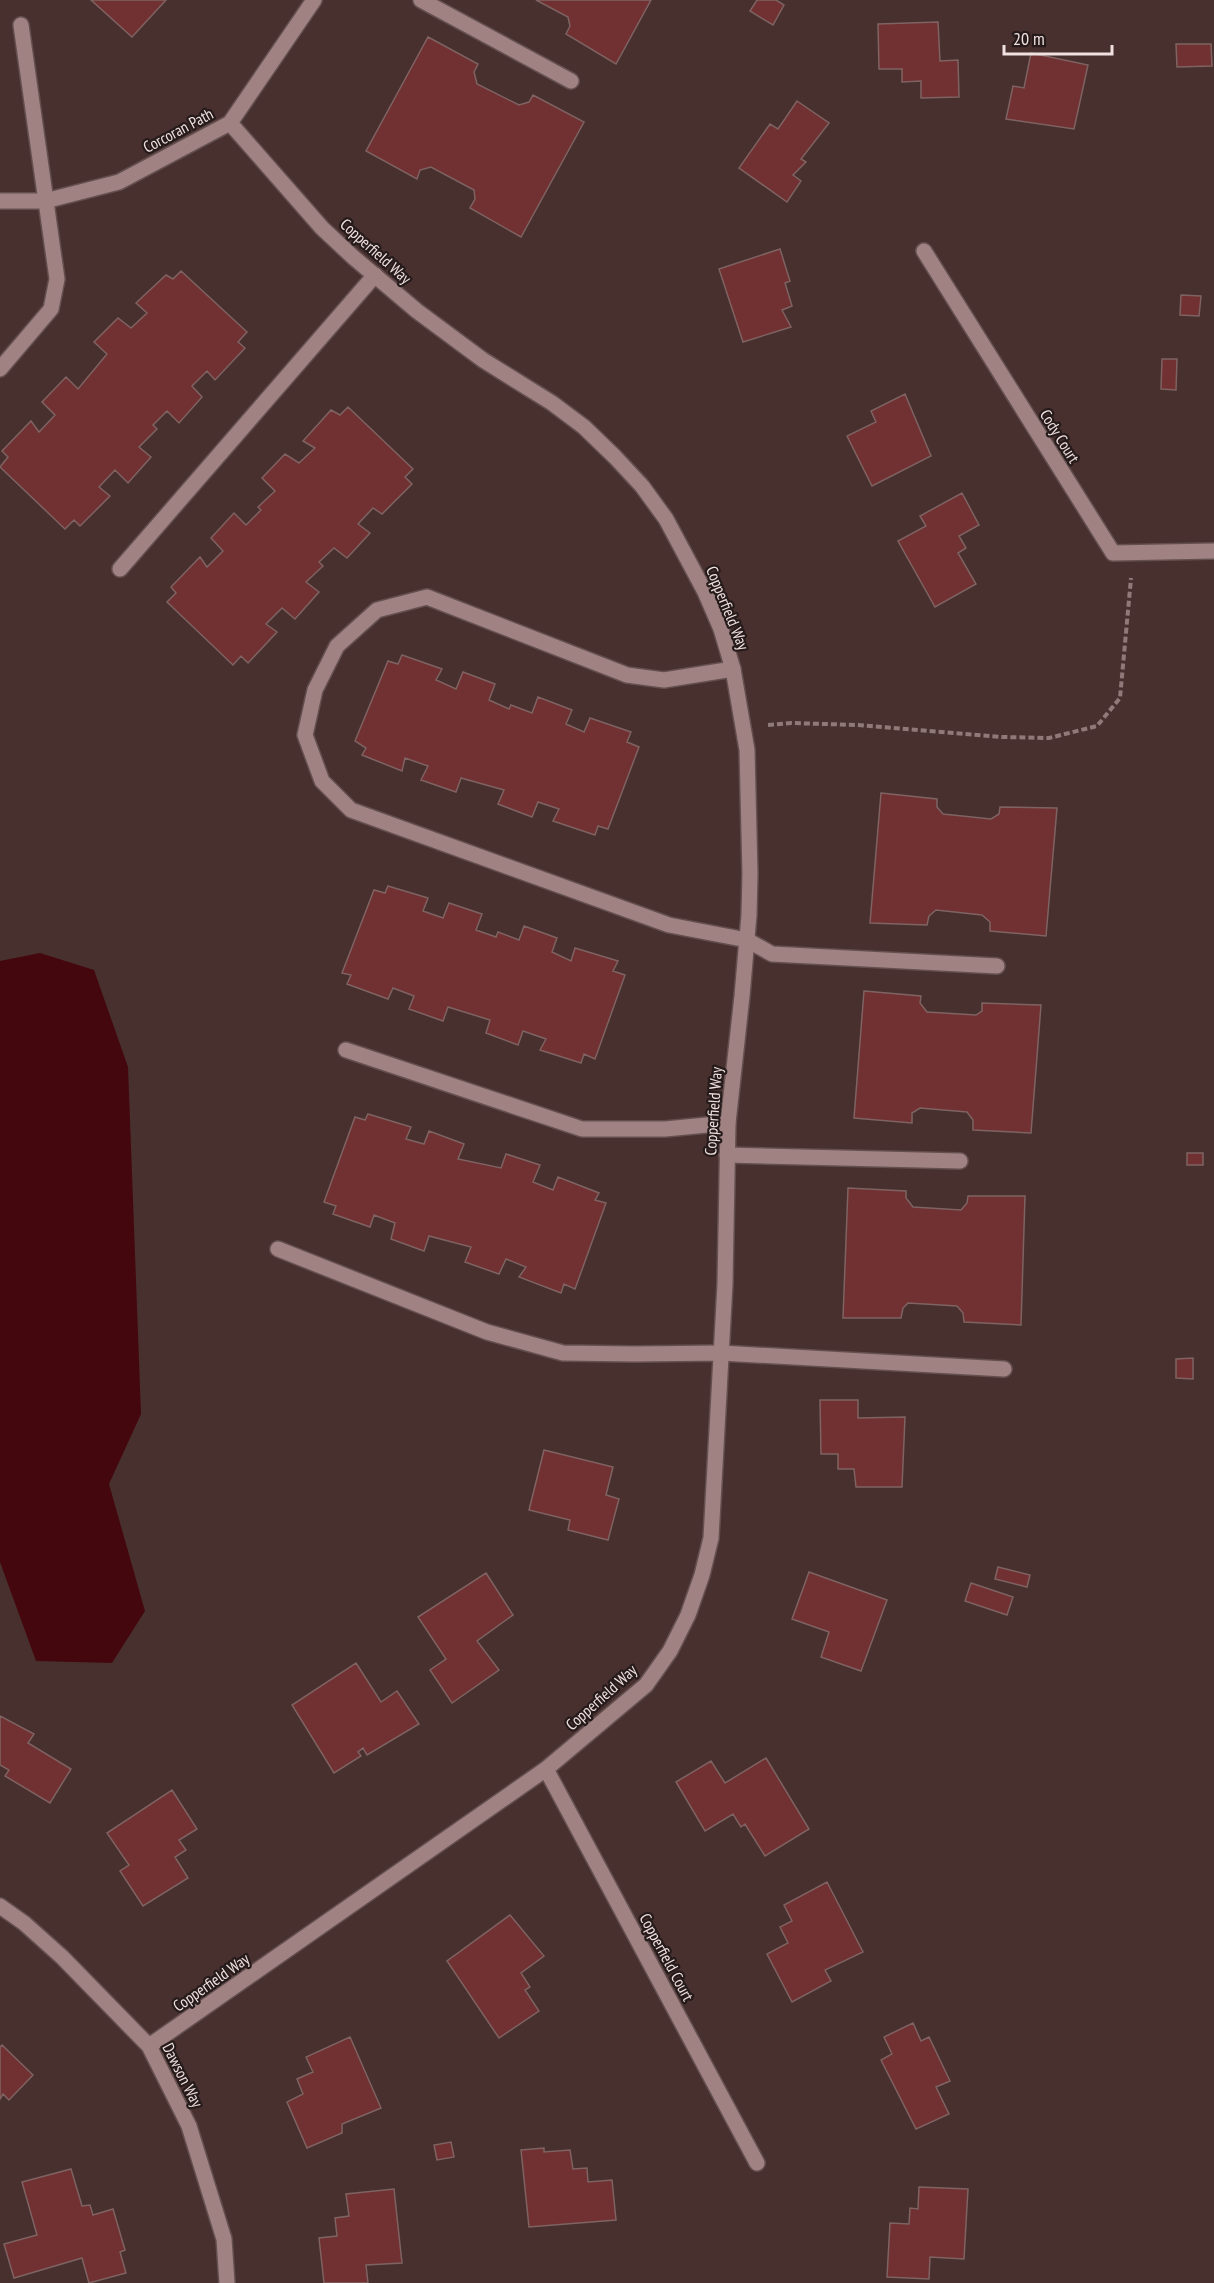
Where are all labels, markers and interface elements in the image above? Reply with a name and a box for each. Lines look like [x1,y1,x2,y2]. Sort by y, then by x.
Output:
scale bar [1004,18,1112,56]
text: 20 m [1013,27,1045,50]
street label: Corcoran Path [140,103,216,157]
street label: Copperfield Way [336,214,416,288]
street label: Cody Court [1036,405,1085,467]
street label: Copperfield Way [702,563,754,653]
street label: Copperfield Way [700,1066,726,1156]
street label: Copperfield Way [561,1660,641,1734]
street label: Copperfield Court [636,1910,699,2005]
street label: Copperfield Way [169,1948,253,2016]
street label: Dawson Way [158,2040,208,2110]

